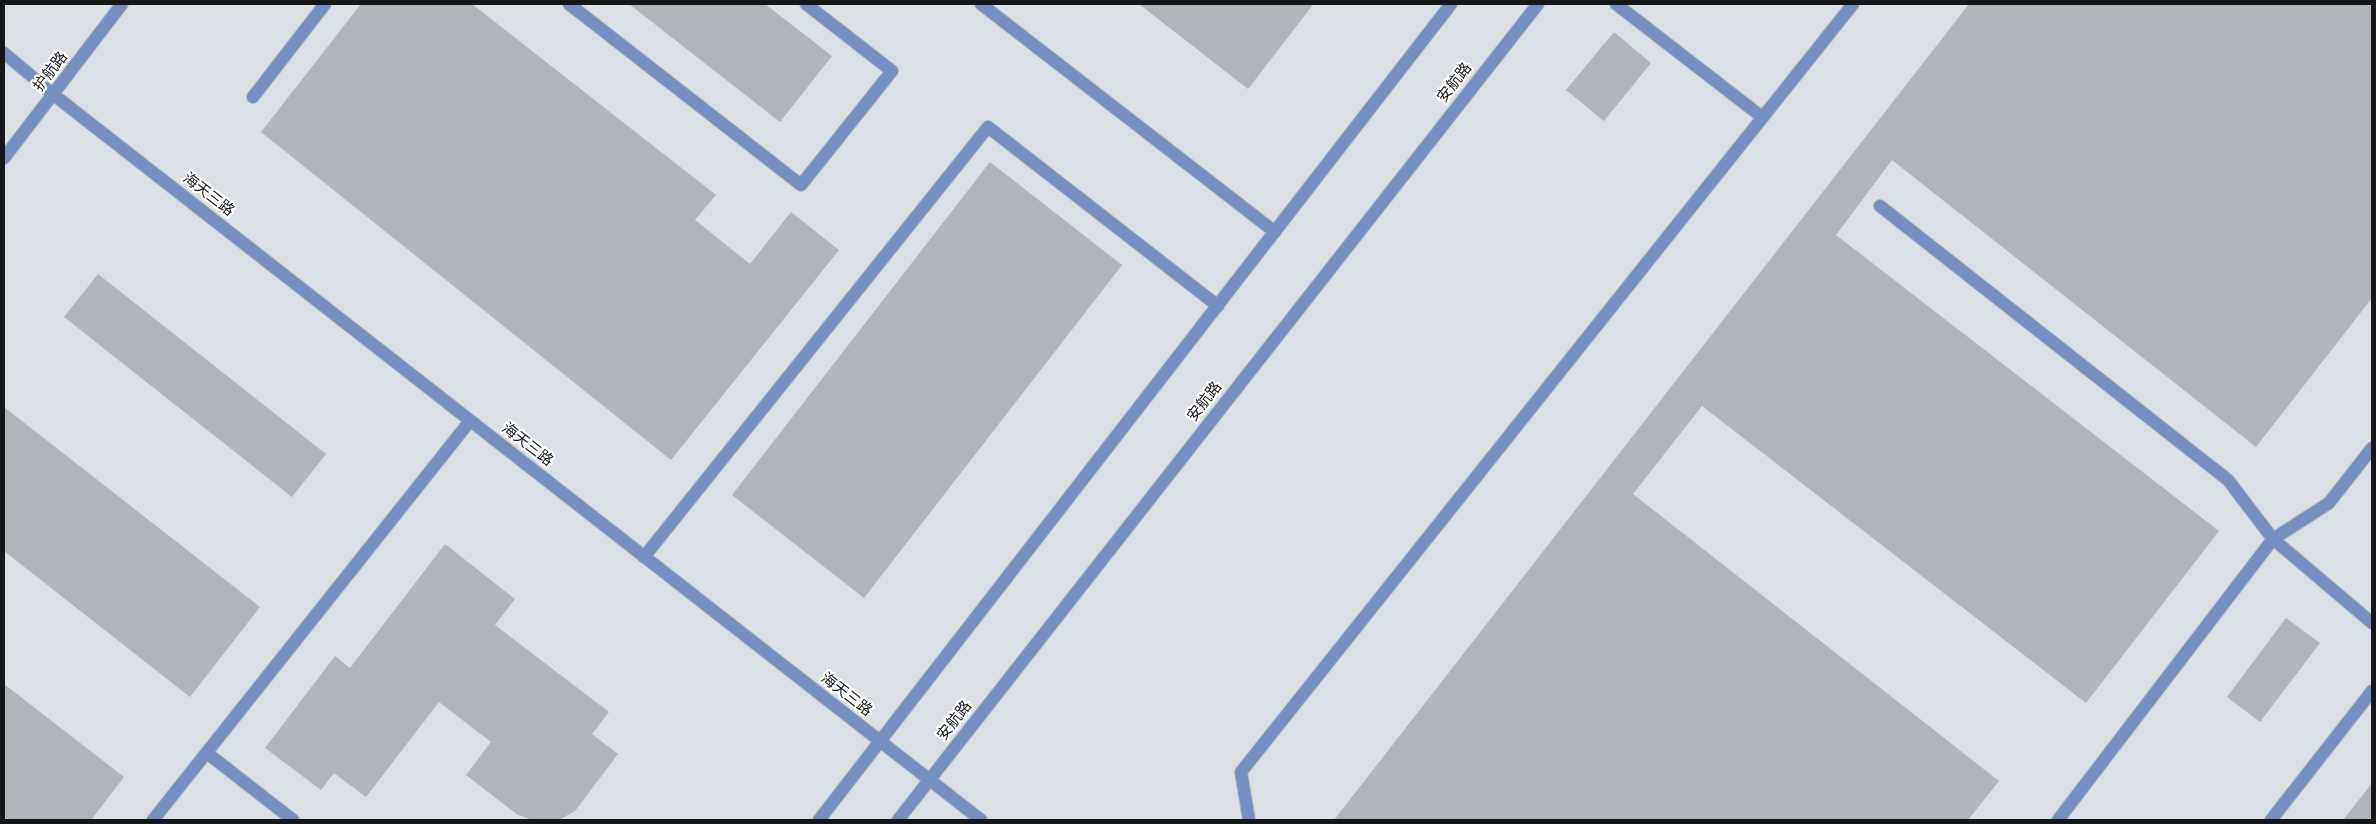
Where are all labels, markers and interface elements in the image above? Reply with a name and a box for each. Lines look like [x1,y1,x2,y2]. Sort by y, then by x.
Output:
street label: 护航路 [30,49,72,95]
street label: 安航路 [1434,60,1476,106]
street label: 海天三路 [179,169,237,221]
street label: 安航路 [1184,379,1226,425]
street label: 海天三路 [498,419,556,471]
street label: 海天三路 [817,669,875,721]
street label: 安航路 [934,698,976,744]

